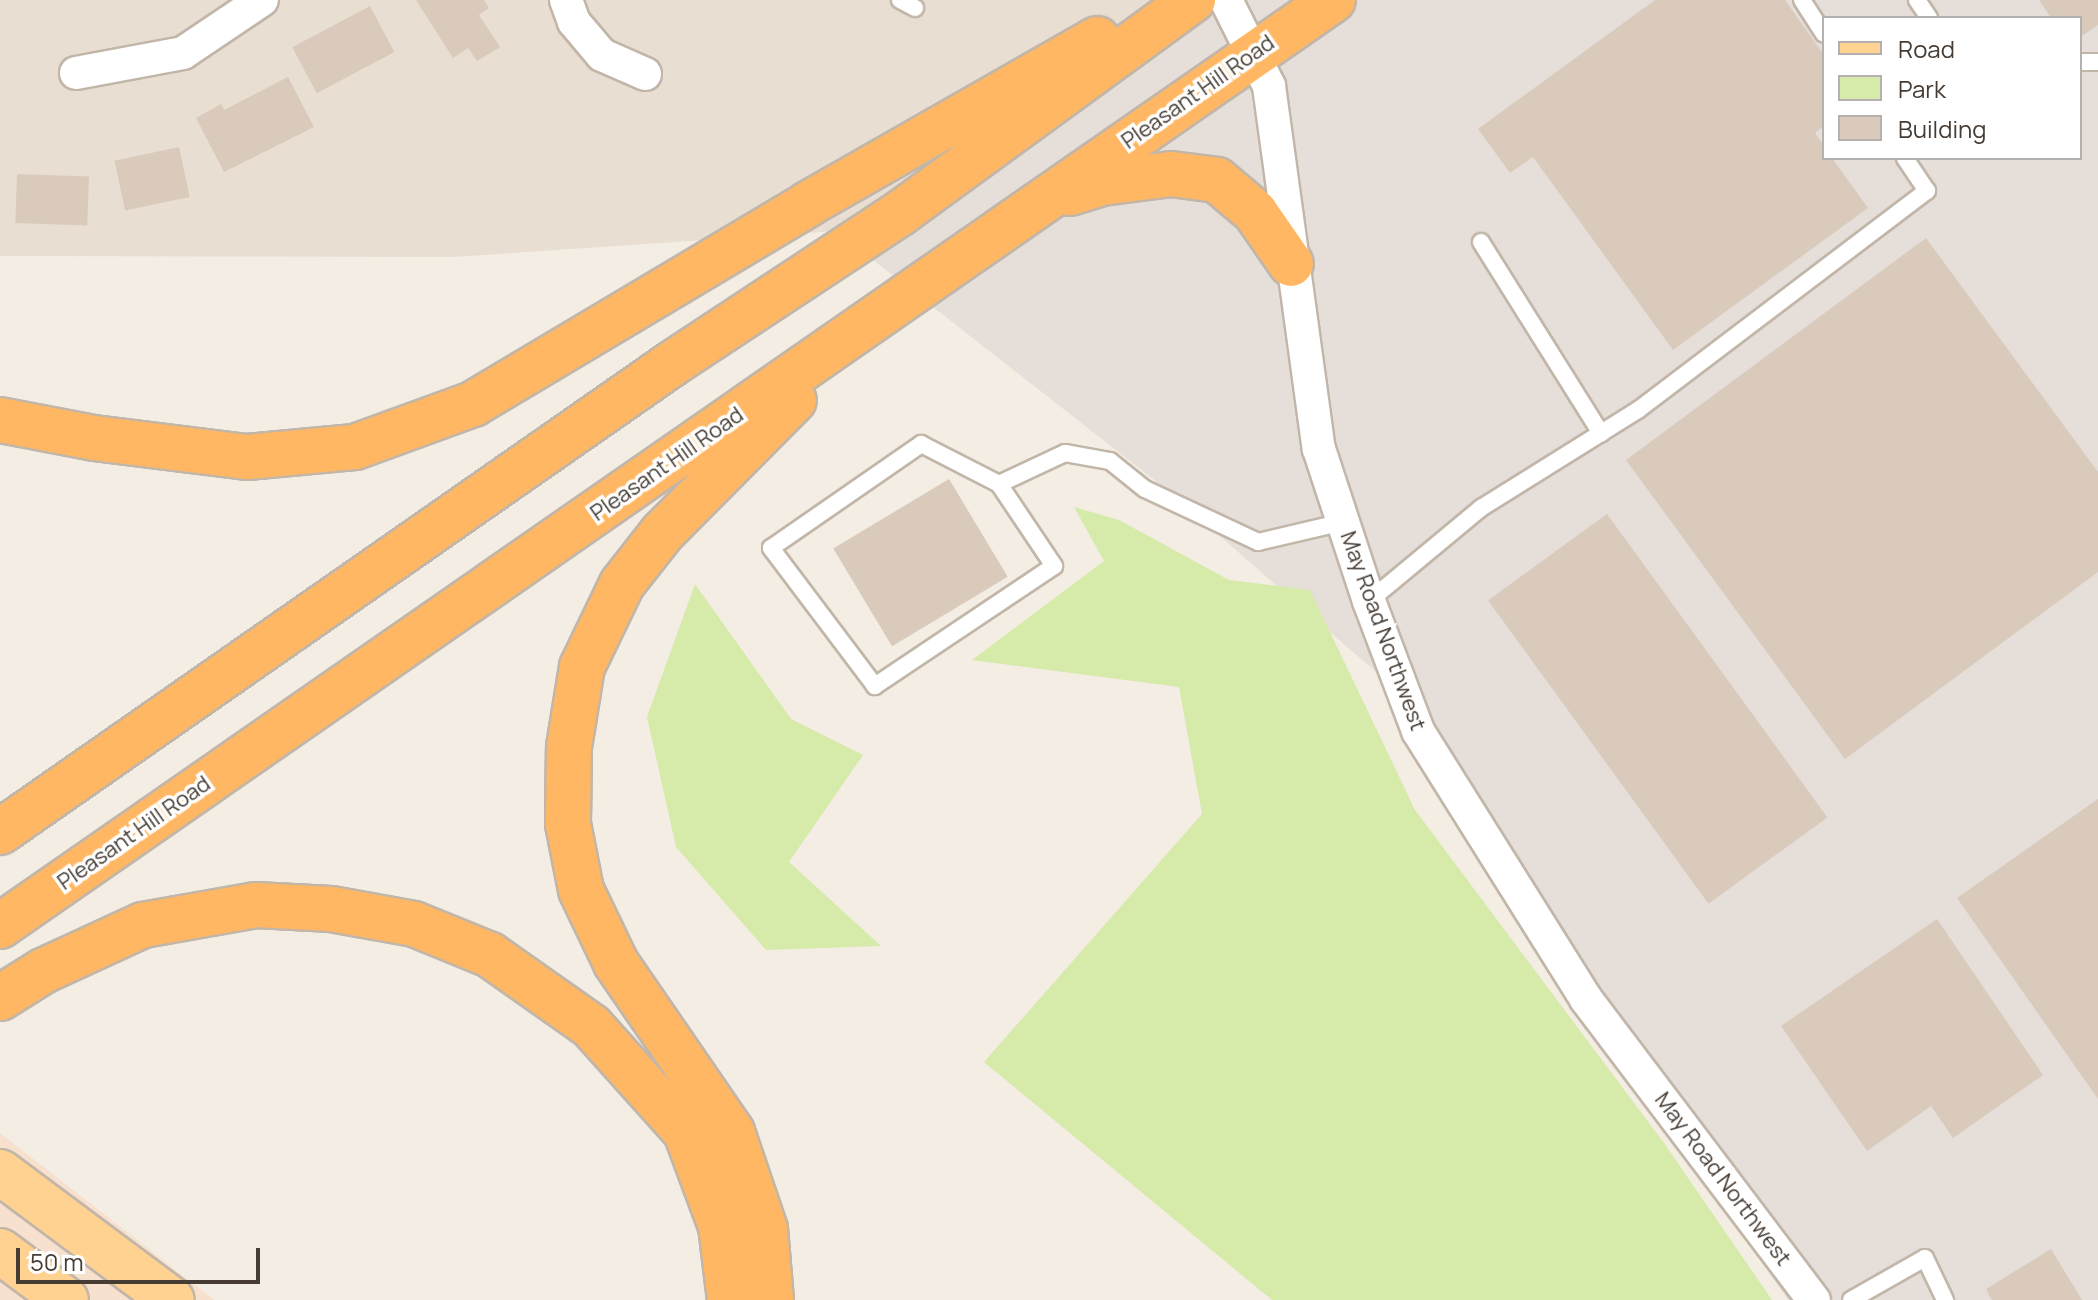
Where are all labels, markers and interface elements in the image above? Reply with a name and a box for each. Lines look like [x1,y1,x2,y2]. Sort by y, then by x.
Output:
legend [1822,16,2082,160]
street label: Pleasant Hill Road [1117,29,1279,155]
text: Road [1898,32,1955,65]
text: Park [1898,72,1946,105]
text: Building [1898,112,1986,145]
street label: Pleasant Hill Road [586,401,748,527]
street label: May Road Northwest [1335,528,1431,734]
street label: Pleasant Hill Road [53,770,215,896]
street label: May Road Northwest [1649,1087,1797,1271]
scale bar [20,1232,264,1282]
text: 50 m [30,1245,84,1278]

